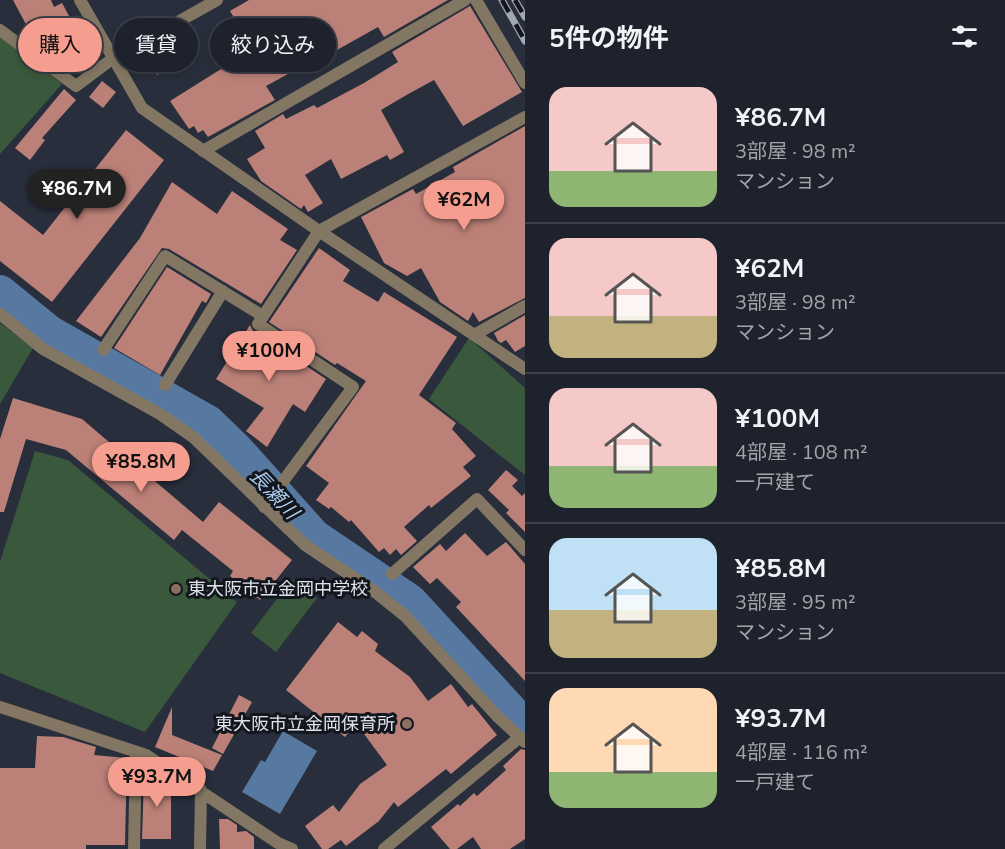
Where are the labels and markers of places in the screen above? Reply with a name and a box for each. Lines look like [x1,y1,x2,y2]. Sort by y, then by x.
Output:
pin: ¥86.7M [28,169,126,220]
pin: ¥62M [428,180,500,231]
pin: ¥100M [227,331,311,382]
pin: ¥85.8M [92,442,190,493]
place label: 東大阪市立金岡中学校 [188,577,368,601]
marker: 東大阪市立金岡中学校 [169,582,183,596]
place label: 東大阪市立金岡保育所 [215,712,395,736]
marker: 東大阪市立金岡保育所 [400,717,414,731]
pin: ¥93.7M [108,757,206,808]

